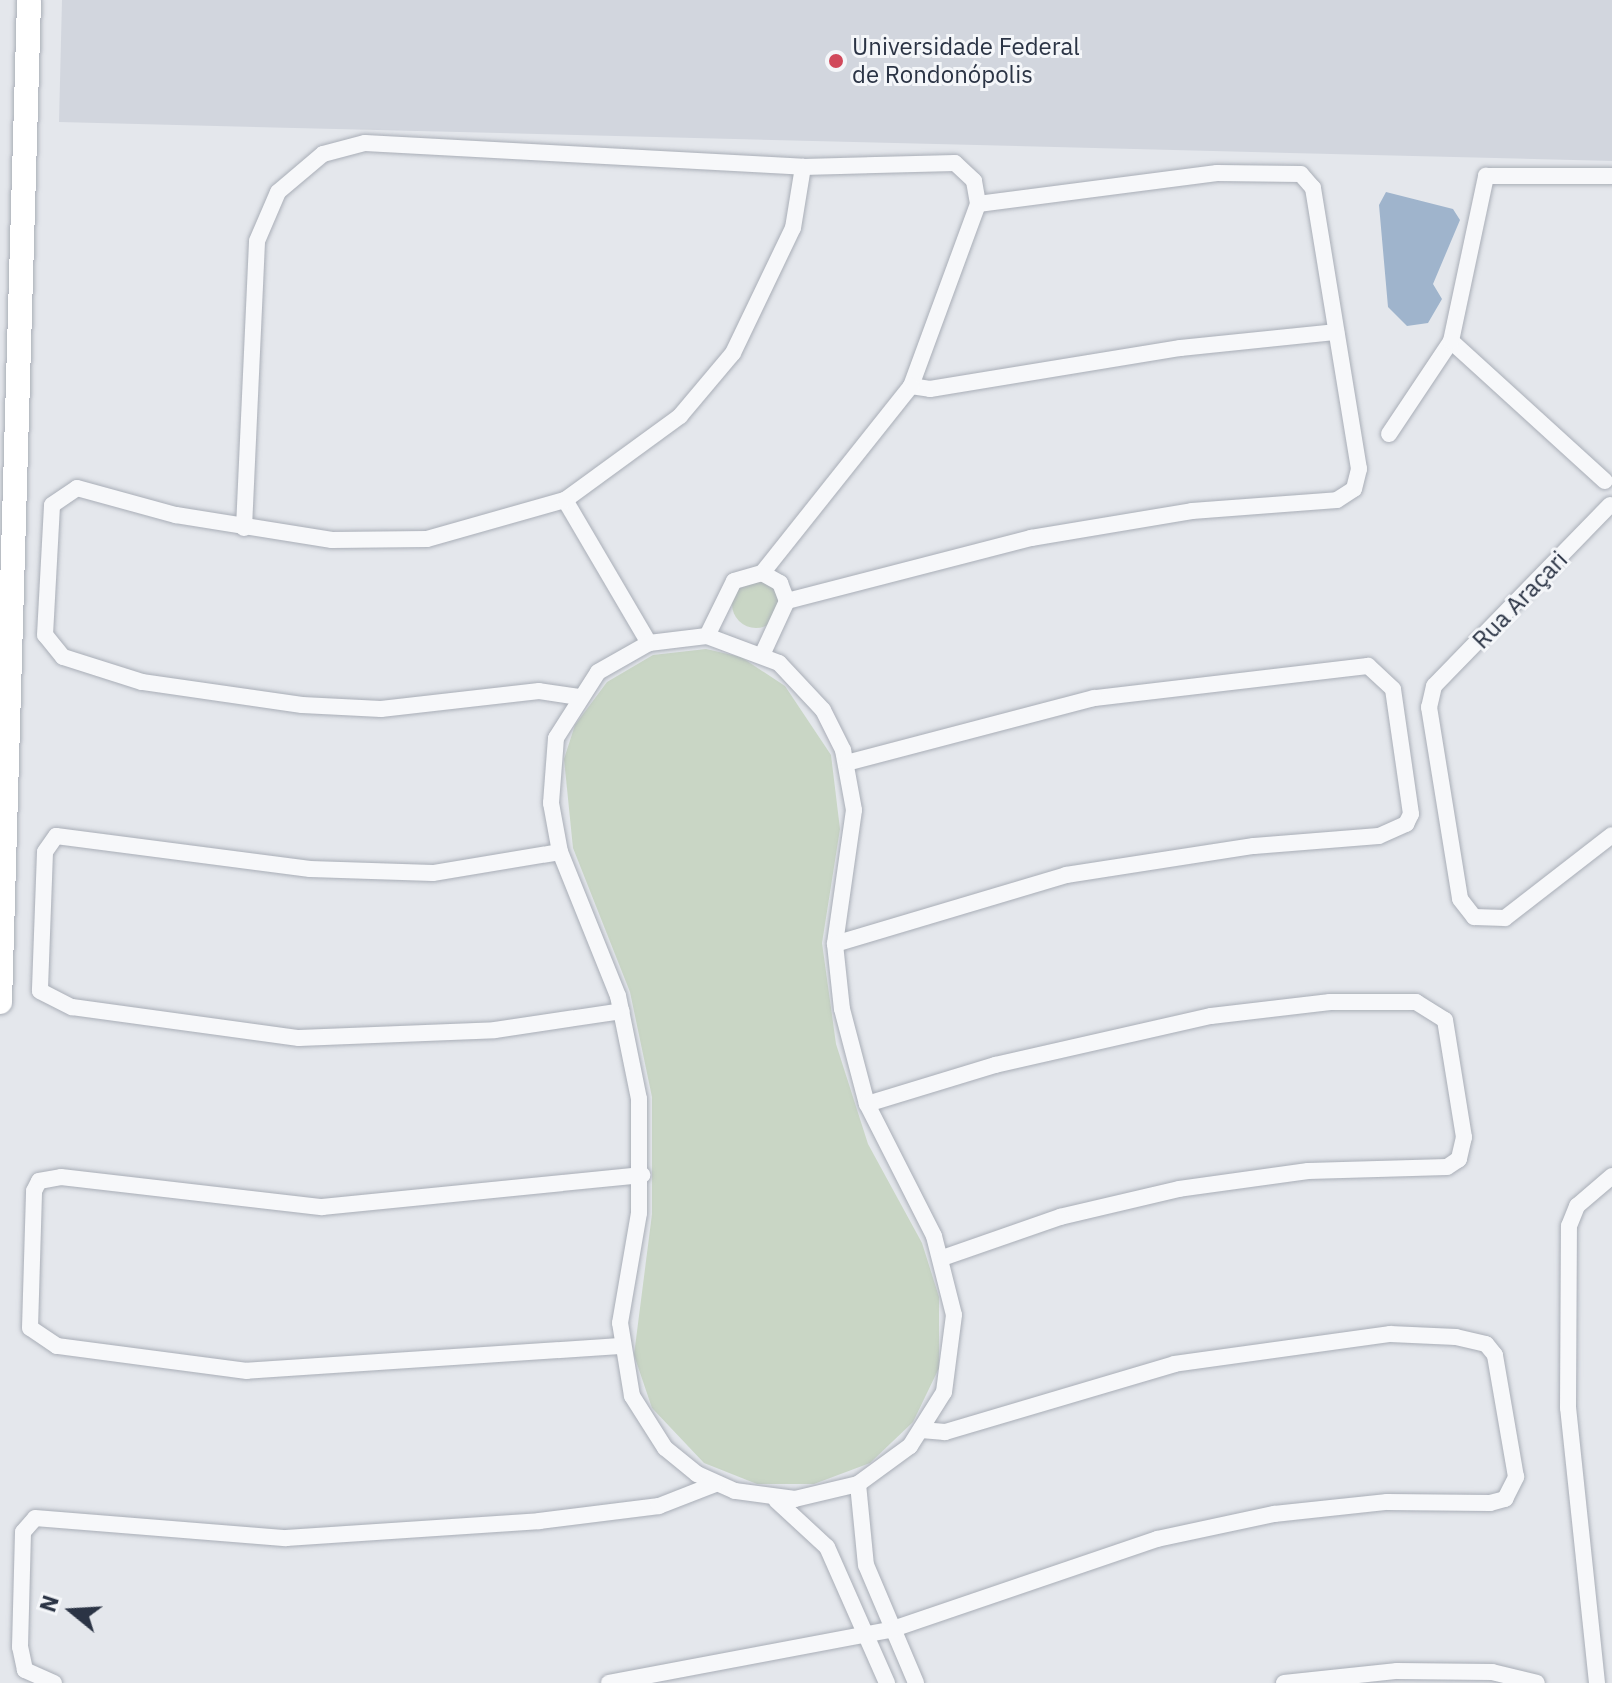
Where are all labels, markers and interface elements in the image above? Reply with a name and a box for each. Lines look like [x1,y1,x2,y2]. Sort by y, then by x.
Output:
place label: Universidade Federal de Rondonópolis [852,33,1080,89]
marker: Universidade Federal de Rondonópolis [827,52,845,70]
street label: Rua Araçari [1467,545,1573,655]
north arrow [32,1571,112,1651]
text: N [32,1591,65,1615]

